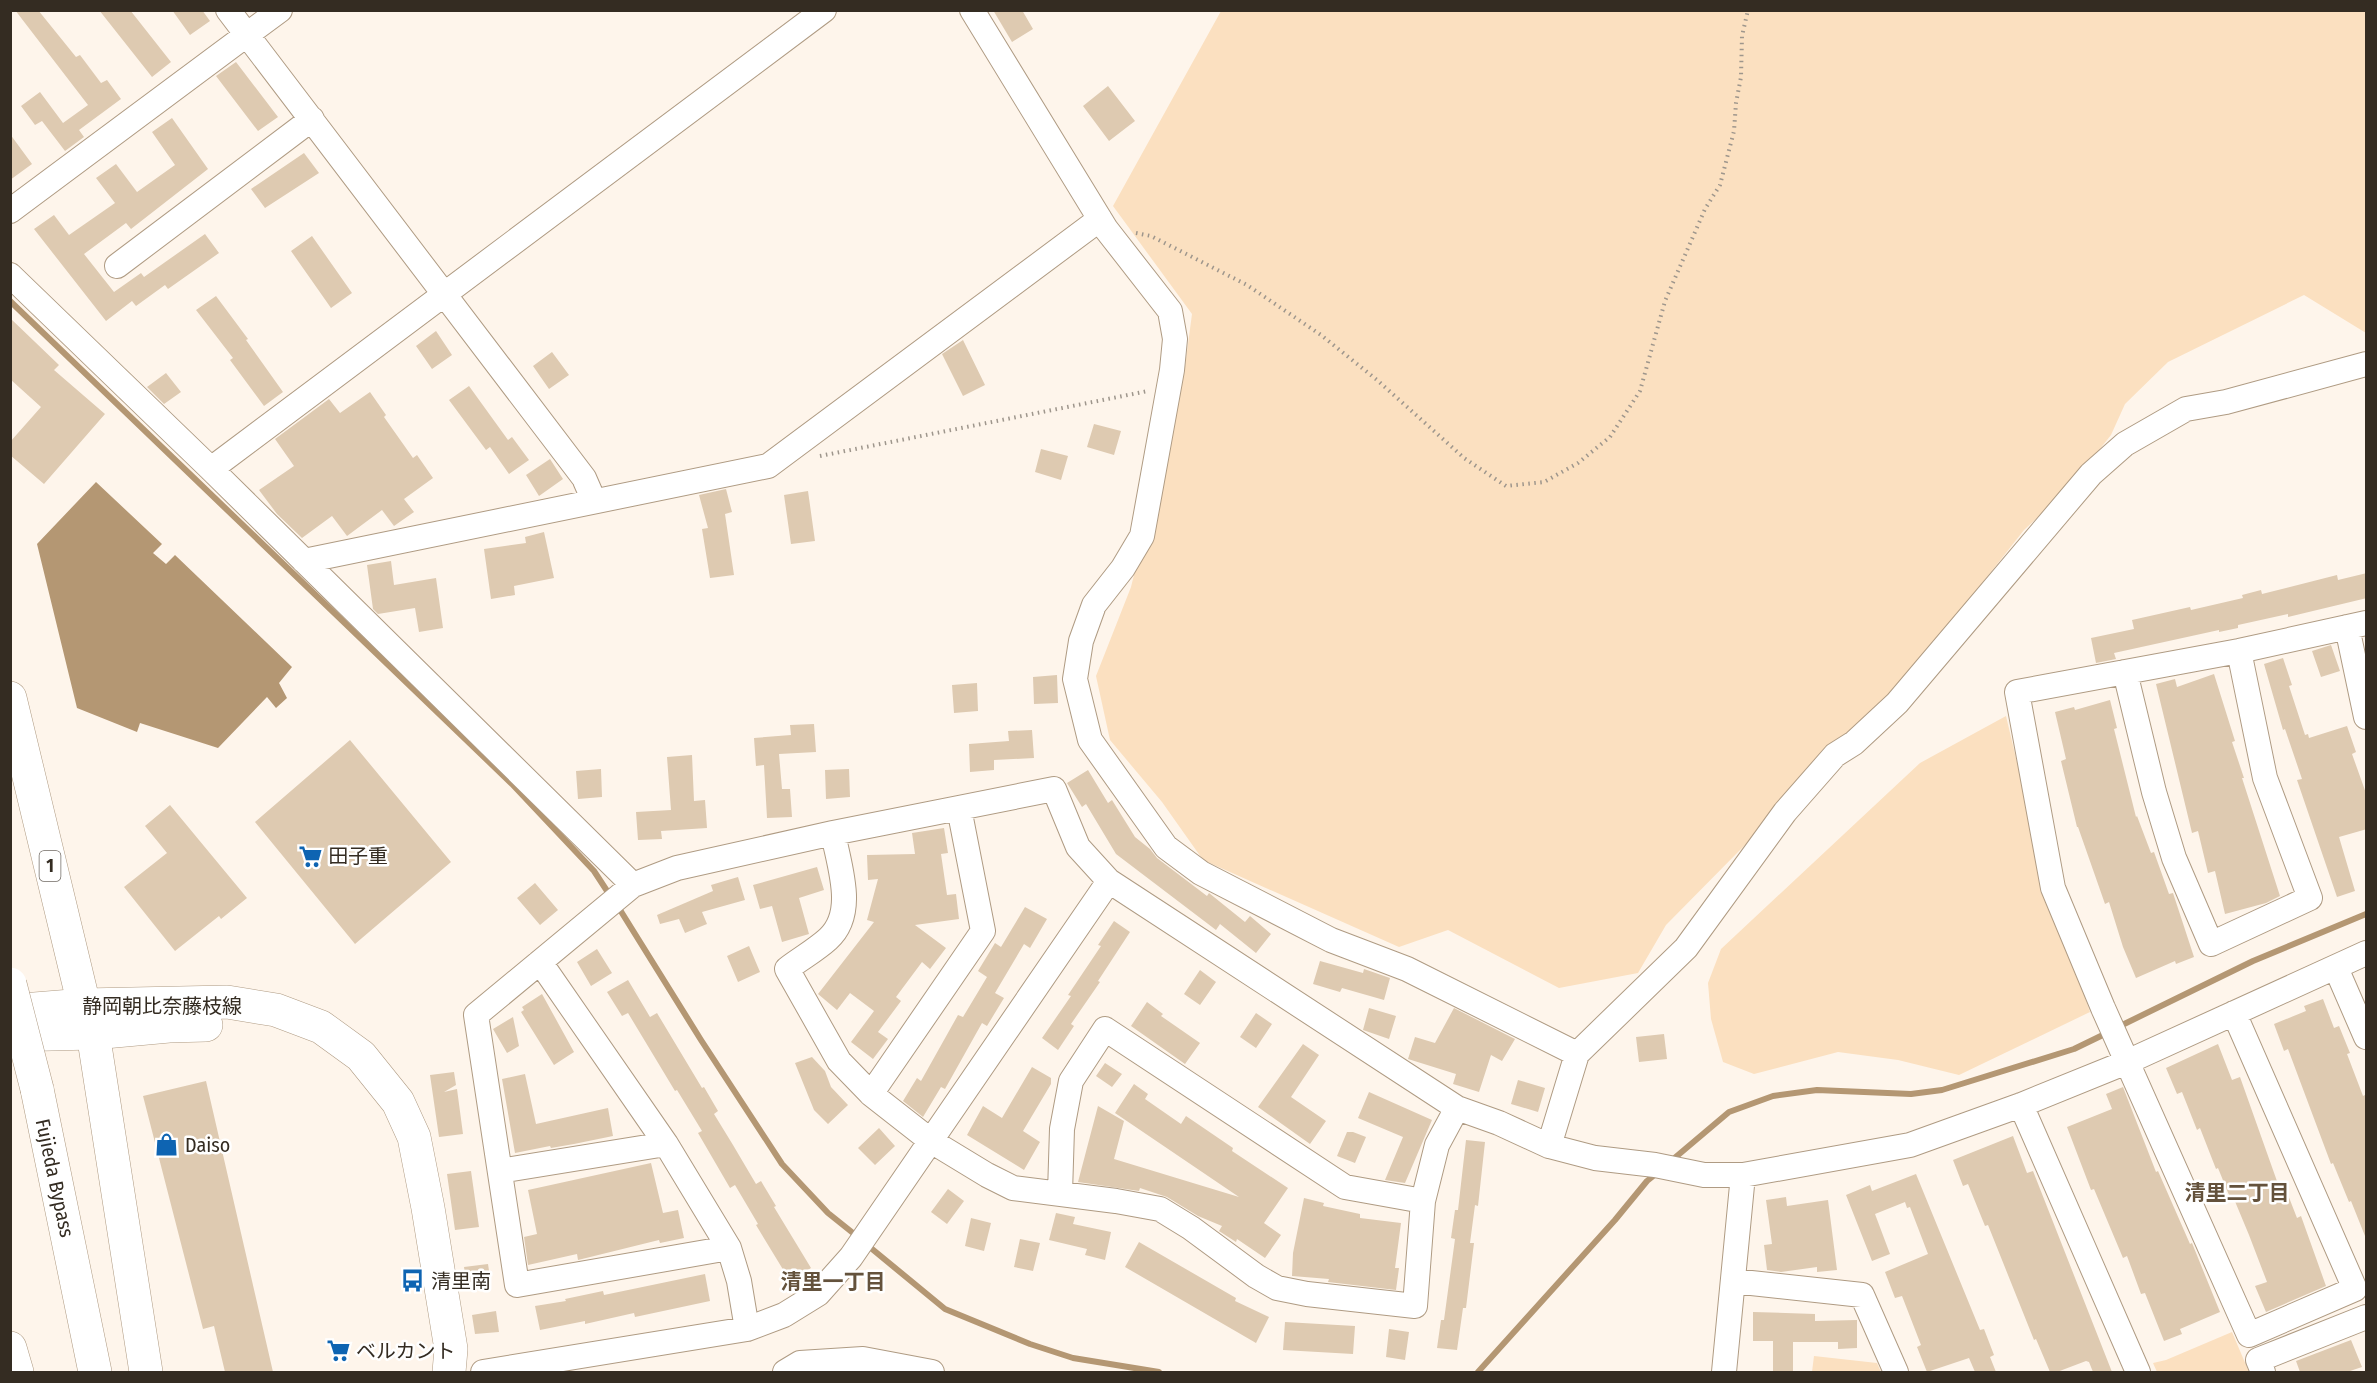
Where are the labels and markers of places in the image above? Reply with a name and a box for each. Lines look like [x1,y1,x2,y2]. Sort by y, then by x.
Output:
supermarket icon: 田子重 [297,843,323,869]
place label: 田子重 [328,844,388,868]
shop icon: Daiso [154,1132,180,1158]
place label: Daiso [185,1133,230,1157]
bus stop icon: 清里南 [400,1268,426,1294]
place label: 清里南 [431,1269,491,1293]
supermarket icon: ベルカント [325,1338,351,1364]
place label: ベルカント [356,1339,455,1363]

